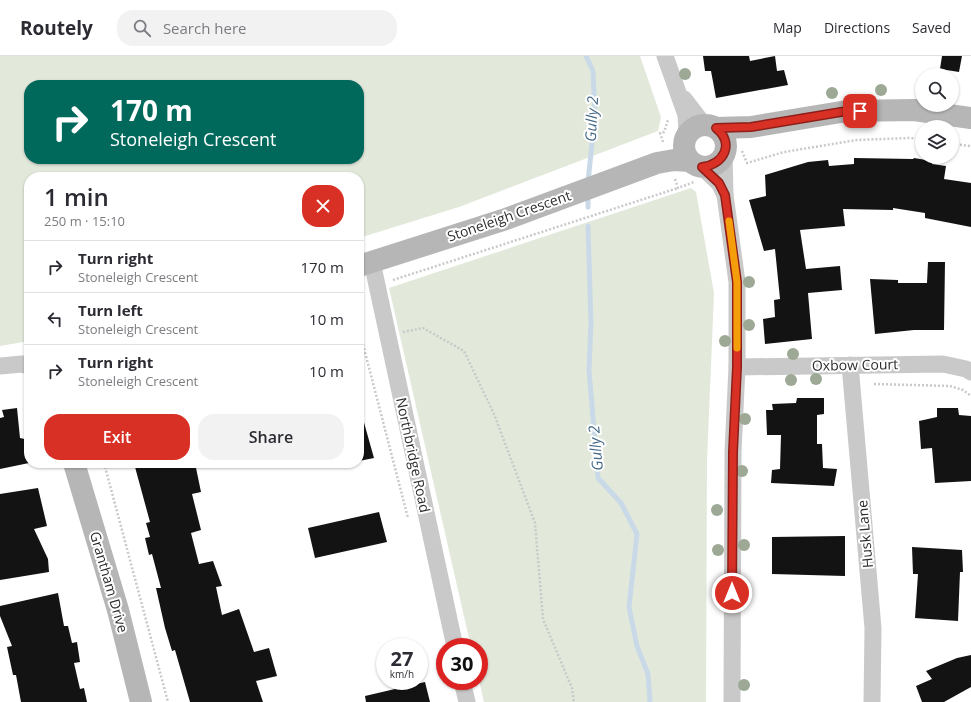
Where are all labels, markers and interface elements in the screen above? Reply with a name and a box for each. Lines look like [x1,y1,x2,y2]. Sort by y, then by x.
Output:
search box [117,10,397,46]
text: Routely [20,15,93,41]
icon: search [131,17,153,39]
text: Search here [163,18,246,38]
text: Map [773,18,802,37]
text: Directions [824,18,890,37]
text: Saved [912,18,951,37]
map controls [915,68,959,164]
button: search [915,68,959,112]
text: 170 m [110,91,193,129]
pin [843,94,877,128]
icon: right [44,96,96,148]
water label: Gully 2 [580,96,602,142]
icon: arrive [849,100,871,122]
button: layers [915,120,959,164]
text: Stoneleigh Crescent [110,127,277,151]
text: 1 min [44,180,109,213]
button: close [302,185,344,227]
street label: Stoneleigh Crescent [445,185,573,246]
text: 250 m · 15:10 [44,212,125,230]
text: Turn right [78,248,153,268]
icon: right [44,256,66,278]
text: 170 m [300,257,344,277]
text: Stoneleigh Crescent [78,268,198,286]
text: Turn left [78,300,143,320]
icon: left [44,308,66,330]
text: 10 m [309,309,344,329]
text: Stoneleigh Crescent [78,320,198,338]
text: Turn right [78,352,153,372]
street label: Oxbow Court [812,354,898,375]
icon: right [44,360,66,382]
text: 10 m [309,361,344,381]
text: Stoneleigh Crescent [78,372,198,390]
street label: Northbridge Road [392,396,435,514]
button: Exit [44,414,190,460]
button: Share [198,414,344,460]
water label: Gully 2 [583,425,607,472]
street label: Husk Lane [852,499,877,569]
street label: Grantham Drive [86,529,133,635]
position arrow [711,572,753,614]
speed limit sign: 30 [436,638,488,690]
text: 27 [391,645,413,672]
text: km/h [390,667,414,681]

